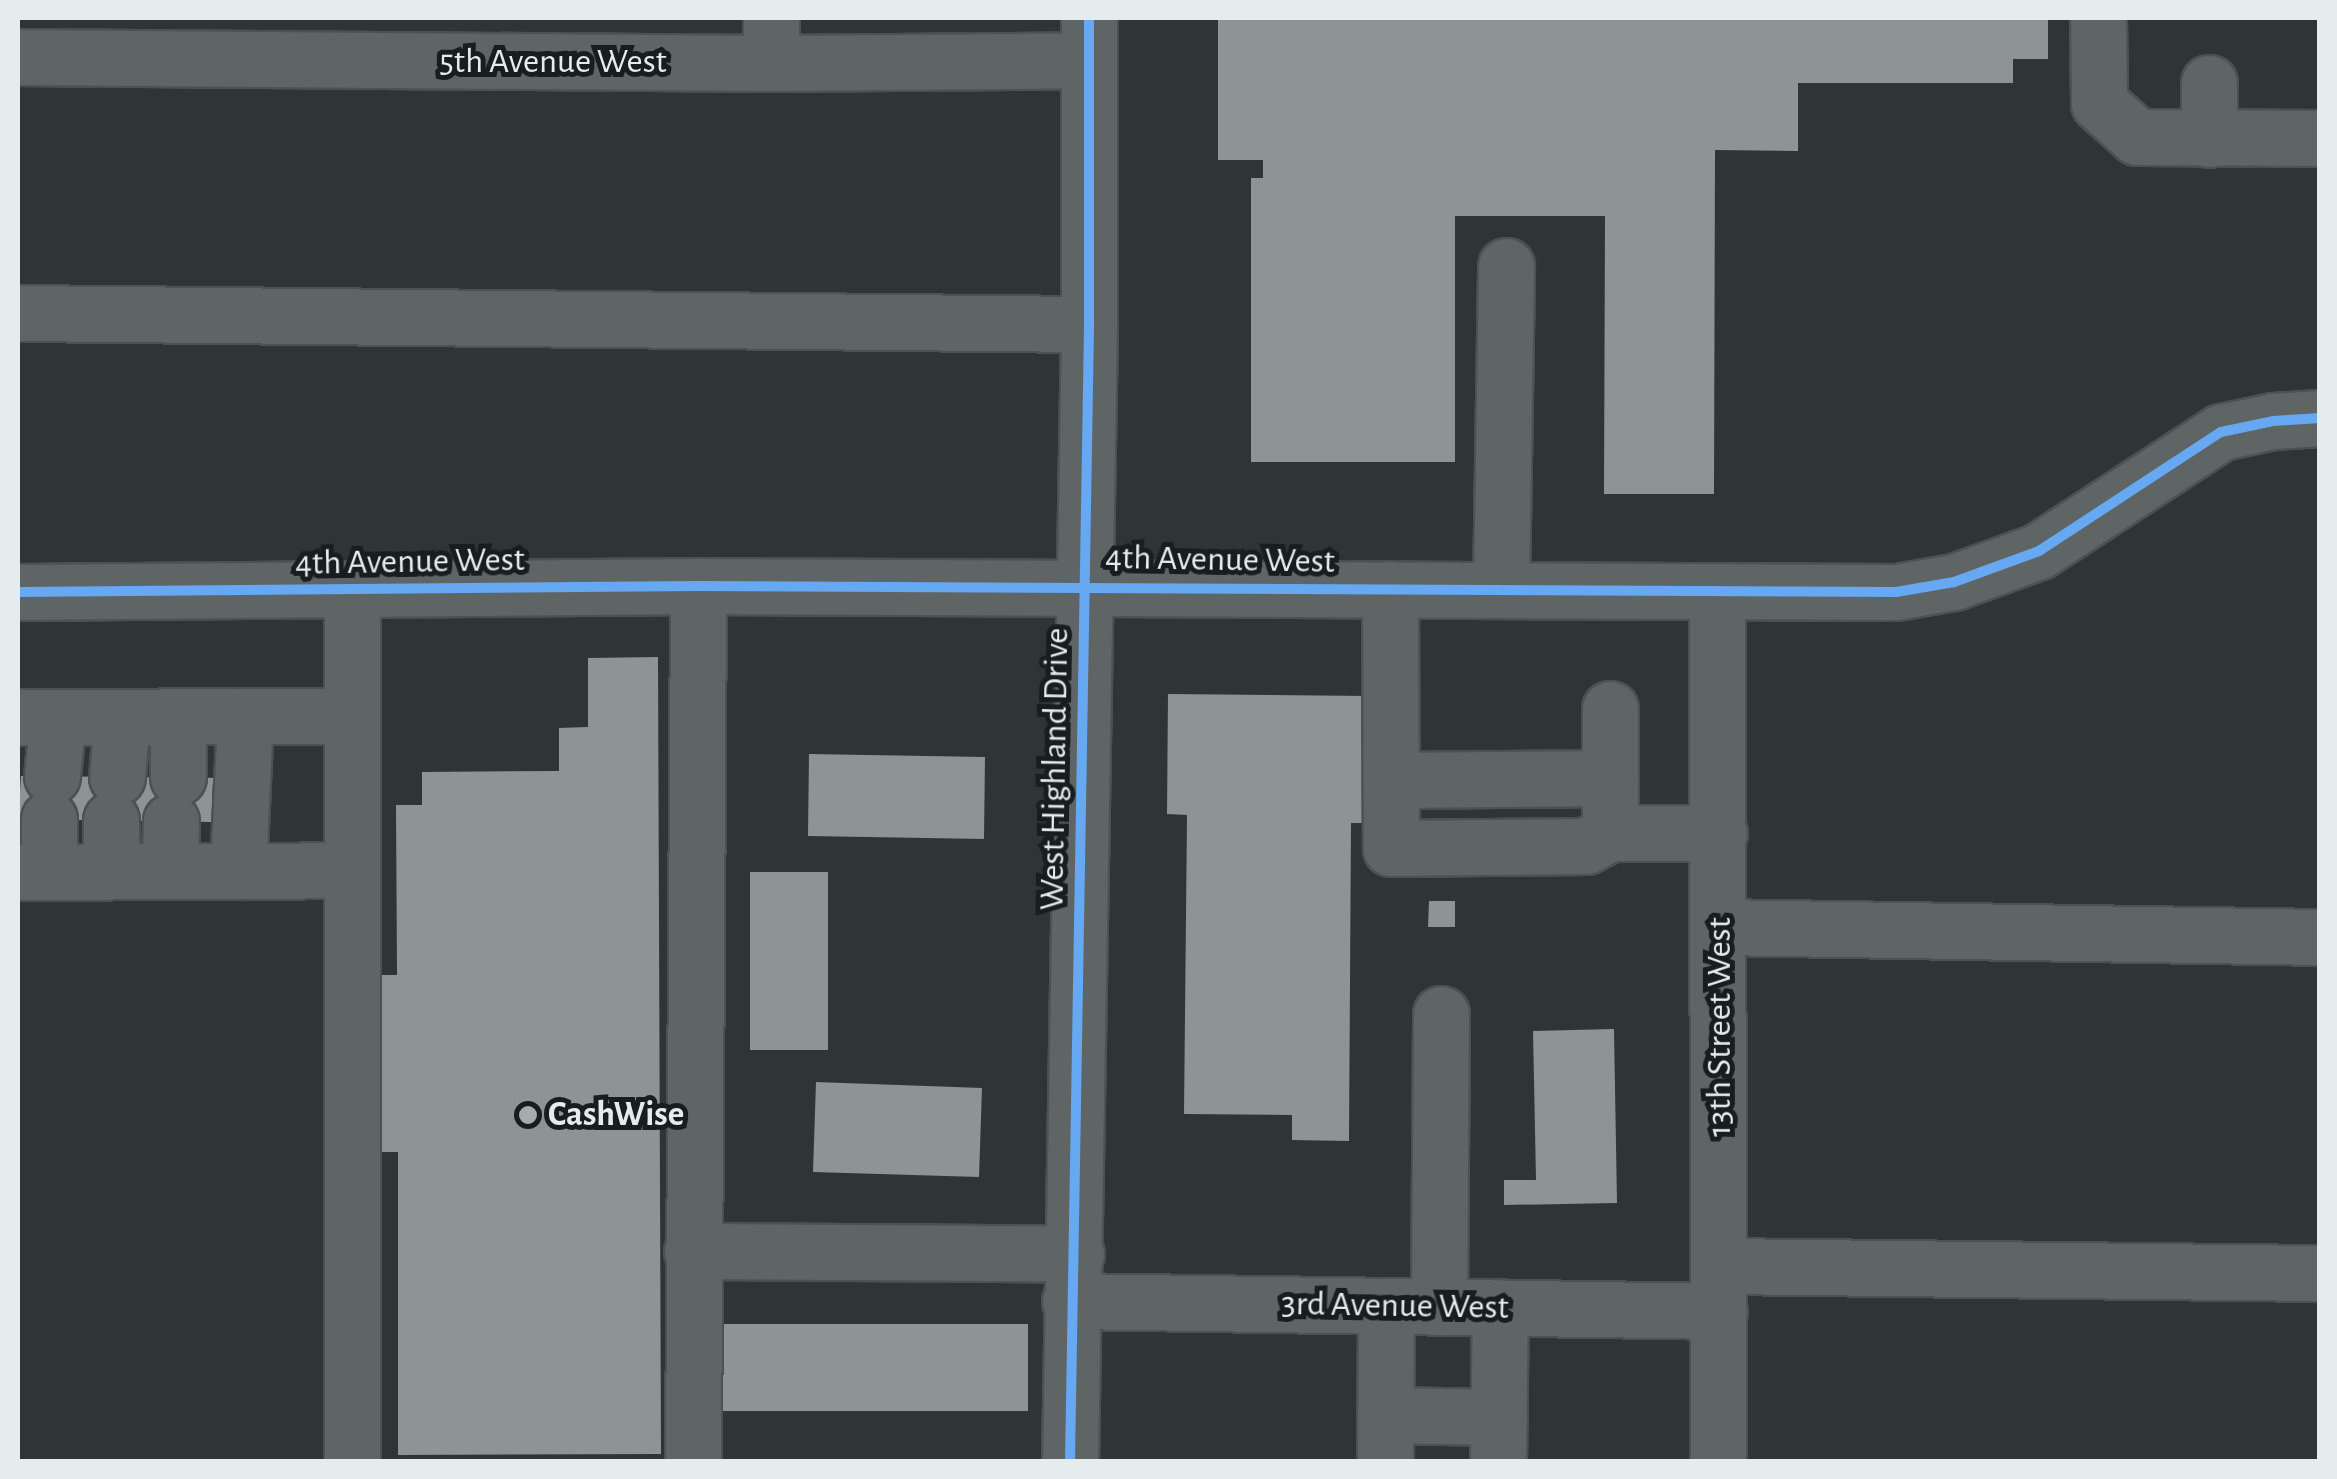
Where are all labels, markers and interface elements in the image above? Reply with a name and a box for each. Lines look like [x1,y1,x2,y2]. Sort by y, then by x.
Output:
street label: 5th Avenue West [439,41,667,83]
street label: 4th Avenue West [1105,537,1335,583]
street label: 4th Avenue West [295,539,525,585]
street label: West Highland Drive [1032,627,1078,911]
street label: 13th Street West [1699,917,1741,1137]
place label: CashWise [548,1094,684,1136]
marker: CashWise [517,1104,539,1126]
street label: 3rd Avenue West [1281,1283,1509,1329]

